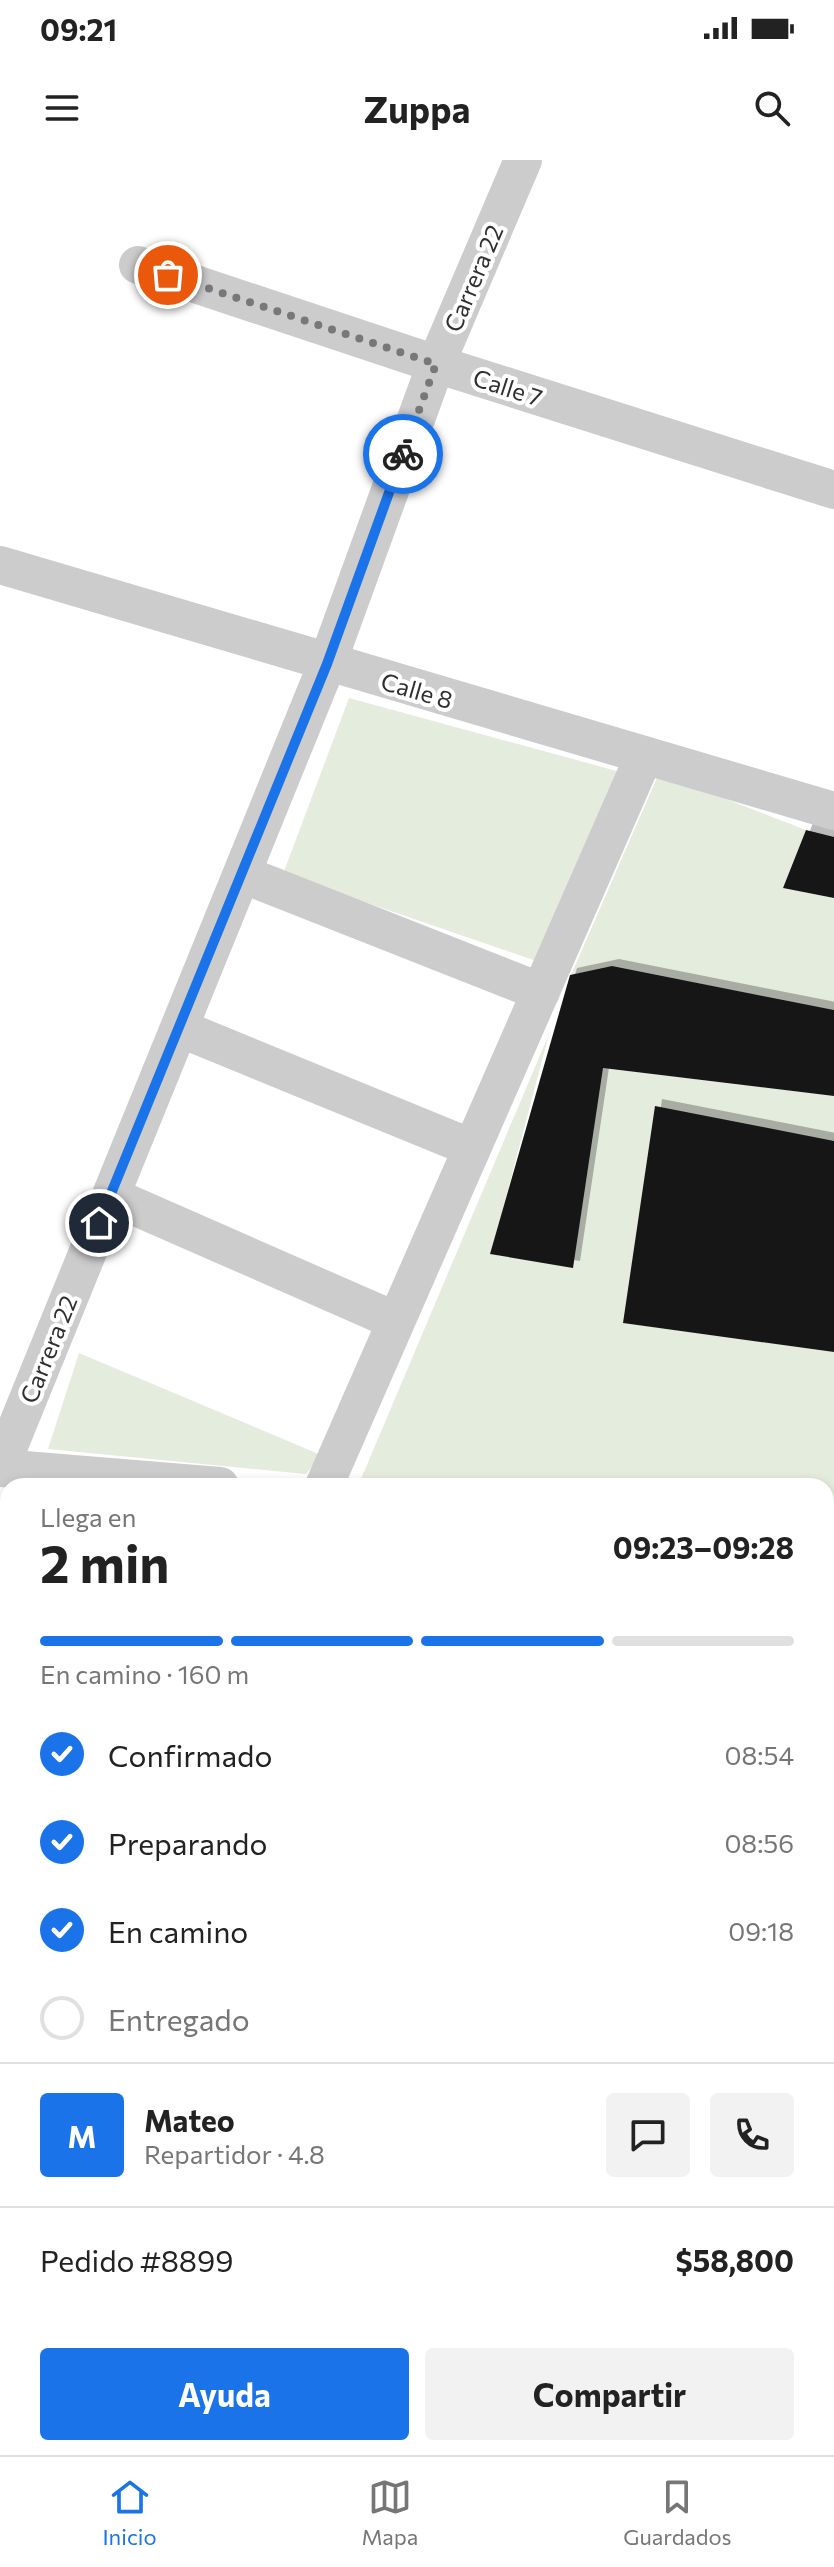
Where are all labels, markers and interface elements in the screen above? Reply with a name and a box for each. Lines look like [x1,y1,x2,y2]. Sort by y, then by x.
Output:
text: 09:21 [40,10,117,47]
icon: menu [40,86,84,130]
text: Zuppa [364,86,470,130]
icon: search [750,86,794,130]
street label: Carrera 22 [437,220,509,336]
pin [134,241,202,309]
icon: bag [146,253,190,297]
street label: Calle 7 [470,362,546,412]
courier [363,414,443,494]
icon: bike [381,432,425,476]
street label: Calle 8 [378,666,456,714]
pin [65,1189,133,1257]
icon: home [77,1201,121,1245]
street label: Carrera 22 [13,1291,83,1407]
text: Llega en [40,1501,136,1532]
text: 09:23–09:28 [613,1528,794,1565]
text: 2 min [40,1530,169,1594]
text: En camino · 160 m [40,1658,249,1689]
icon: check [40,1732,84,1776]
text: Confirmado [108,1736,272,1773]
text: 08:54 [725,1739,794,1770]
icon: check [40,1820,84,1864]
text: Preparando [108,1824,267,1861]
text: 08:56 [724,1827,794,1858]
icon: check [40,1908,84,1952]
text: En camino [108,1912,248,1949]
text: 09:18 [728,1915,794,1946]
text: Entregado [108,2000,250,2037]
button: chat [606,2093,690,2177]
button: phone [710,2093,794,2177]
text: Mateo [144,2101,235,2138]
text: M [68,2117,96,2154]
text: Repartidor · 4.8 [144,2138,325,2169]
text: Pedido #8899 [40,2241,234,2278]
text: $58,800 [676,2241,794,2278]
button: Ayuda [40,2348,409,2440]
button: Compartir [425,2348,794,2440]
tab: Inicio [102,2475,157,2550]
tab: Mapa [362,2475,418,2550]
tab: Guardados [623,2475,732,2550]

